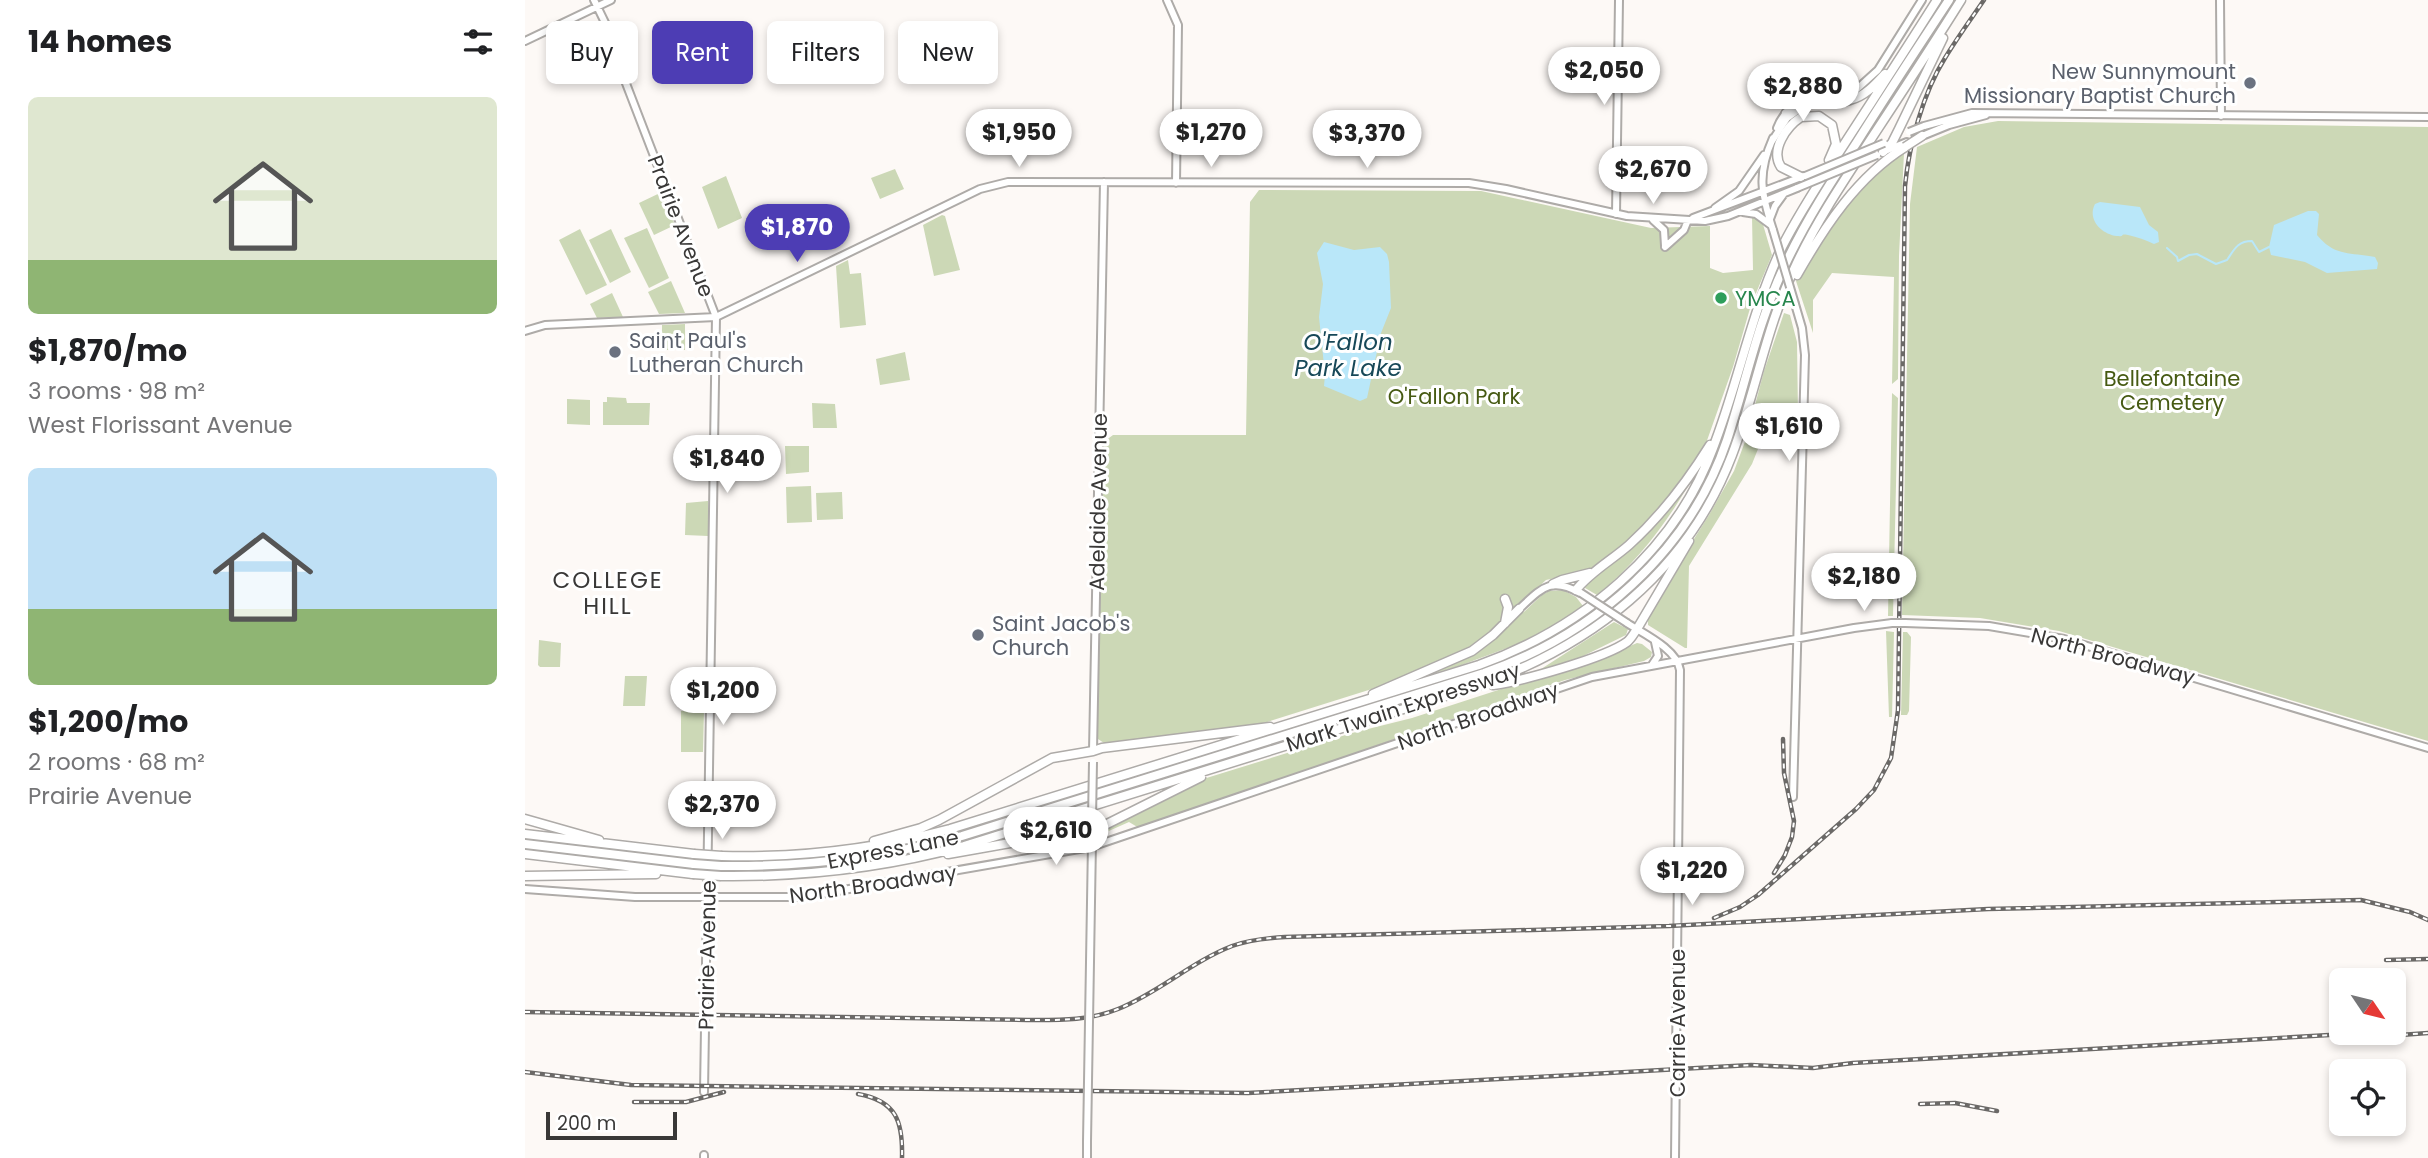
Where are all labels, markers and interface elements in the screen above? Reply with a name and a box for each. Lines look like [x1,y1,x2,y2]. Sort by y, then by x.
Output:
text: 14 homes [28,20,172,63]
chip: Buy [546,21,638,84]
chip: Rent [652,21,753,84]
chip: Filters [767,21,884,84]
chip: New [898,21,998,84]
icon: filters [459,23,497,61]
pin: $2,050 [1547,48,1661,107]
text: $2,050 [1564,54,1644,86]
place label: New Sunnymount Missionary Baptist Church [1964,57,2236,110]
pin: $2,880 [1746,64,1860,123]
text: $2,880 [1763,70,1843,102]
marker: New Sunnymount Missionary Baptist Church [2242,75,2258,91]
pin: $1,950 [962,110,1076,169]
pin: $1,270 [1154,110,1268,169]
pin: $3,370 [1310,110,1424,170]
text: $1,950 [982,116,1056,148]
text: $1,270 [1176,116,1246,148]
text: $3,370 [1329,117,1405,149]
icon: home [200,143,326,269]
pin: $2,670 [1596,146,1710,206]
street label: Prairie Avenue [641,151,721,301]
text: $2,670 [1615,153,1691,185]
pin: $1,870 [740,204,854,264]
text: $1,870 [761,211,833,243]
place label: YMCA [1735,284,1796,313]
marker: YMCA [1713,290,1729,306]
place label: Saint Paul's Lutheran Church [629,326,804,379]
water label: O'Fallon Park Lake [1294,326,1402,384]
text: $1,870/mo [28,329,187,372]
marker: Saint Paul's Lutheran Church [607,344,623,360]
park label: Bellefontaine Cemetery [2104,364,2240,417]
text: 3 rooms · 98 m² [28,375,205,407]
park label: O'Fallon Park [1388,382,1520,411]
pin: $1,610 [1732,404,1846,463]
text: West Florissant Avenue [28,409,293,441]
text: $1,610 [1755,410,1823,442]
street label: Adelaide Avenue [1082,413,1114,591]
pin: $1,840 [670,435,784,495]
text: $1,840 [689,442,765,474]
icon: home [200,514,326,640]
pin: $2,180 [1807,554,1921,613]
text: $2,180 [1827,560,1901,592]
district label: COLLEGE HILL [552,564,664,622]
place label: Saint Jacob's Church [992,609,1130,662]
street label: North Broadway [2028,620,2198,692]
marker: Saint Jacob's Church [970,627,986,643]
street label: Mark Twain Expressway [1282,655,1524,759]
pin: $1,200 [666,668,780,727]
text: $1,200 [686,674,760,706]
street label: North Broadway [1394,675,1563,757]
text: $1,200/mo [28,700,188,743]
text: 2 rooms · 68 m² [28,746,205,778]
text: Prairie Avenue [28,780,192,812]
pin: $2,370 [665,782,779,841]
text: $2,370 [684,788,760,820]
pin: $2,610 [999,808,1113,867]
text: $2,610 [1019,814,1093,846]
street label: Express Lane [825,822,961,876]
pin: $1,220 [1635,848,1749,907]
text: $1,220 [1656,854,1728,886]
street label: North Broadway [788,858,959,910]
street label: Prairie Avenue [691,880,723,1030]
street label: Carrie Avenue [1663,949,1692,1097]
north arrow [2329,968,2406,1045]
map controls [2329,968,2406,1136]
button: locate [2329,1059,2406,1136]
scale bar [546,1109,677,1141]
text: 200 m [557,1110,616,1137]

